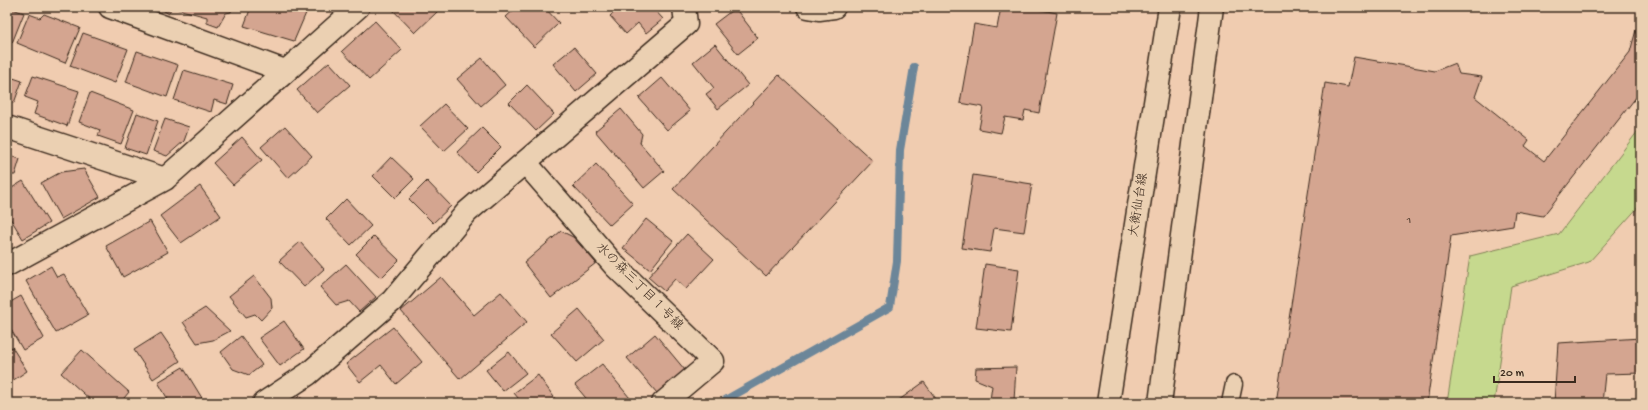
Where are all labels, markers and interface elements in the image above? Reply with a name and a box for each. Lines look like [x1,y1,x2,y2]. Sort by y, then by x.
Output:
street label: 大衡仙台線 [1126,171,1152,238]
house number: 1 [1406,215,1411,227]
street label: 水の森三丁目１号線 [592,240,687,334]
scale bar [1494,358,1575,384]
text: 20 m [1500,367,1525,381]

